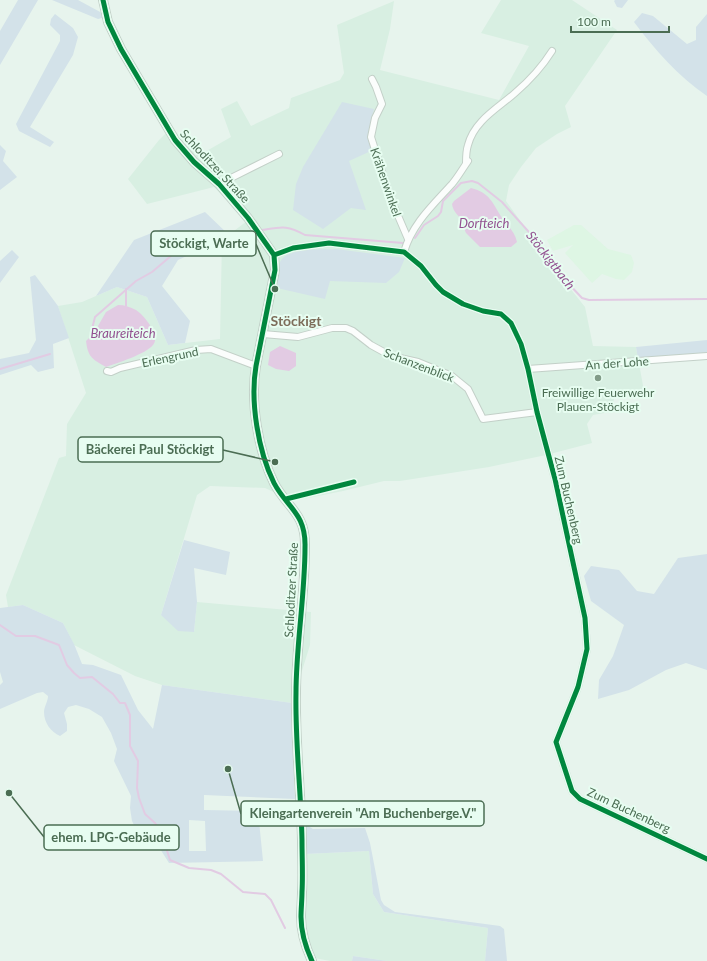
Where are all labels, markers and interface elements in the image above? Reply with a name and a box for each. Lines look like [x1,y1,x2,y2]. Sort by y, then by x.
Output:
scale bar [571,8,669,34]
text: 100 m [577,14,611,29]
street label: Schloditzer Straße [177,126,253,206]
street label: Krähenwinkel [367,146,405,218]
water label: Dorfteich [459,215,509,231]
water label: Stöckigtbach [523,228,579,293]
callout: Stöckigt, Warte [151,231,256,256]
text: Stöckigt, Warte [159,235,249,251]
district label: Stöckigt [271,312,322,329]
water label: Braureiteich [90,325,156,341]
street label: Erlengrund [140,344,200,370]
street label: Schanzenblick [382,345,457,386]
street label: An der Lohe [585,353,649,373]
marker: Freiwillige Feuerwehr Plauen-Stöckigt [593,373,603,383]
place label: Freiwillige Feuerwehr Plauen-Stöckigt [542,385,655,414]
callout: Bäckerei Paul Stöckigt [78,437,223,462]
text: Bäckerei Paul Stöckigt [86,441,214,457]
street label: Zum Buchenberg [552,455,586,545]
street label: Schloditzer Straße [281,542,301,638]
street label: Zum Buchenberg [585,784,673,836]
callout: Kleingartenverein "Am Buchenberge.V." [241,801,484,826]
text: Kleingartenverein "Am Buchenberge.V." [250,805,476,821]
callout: ehem. LPG-Gebäude [44,825,179,850]
text: ehem. LPG-Gebäude [51,829,171,845]

